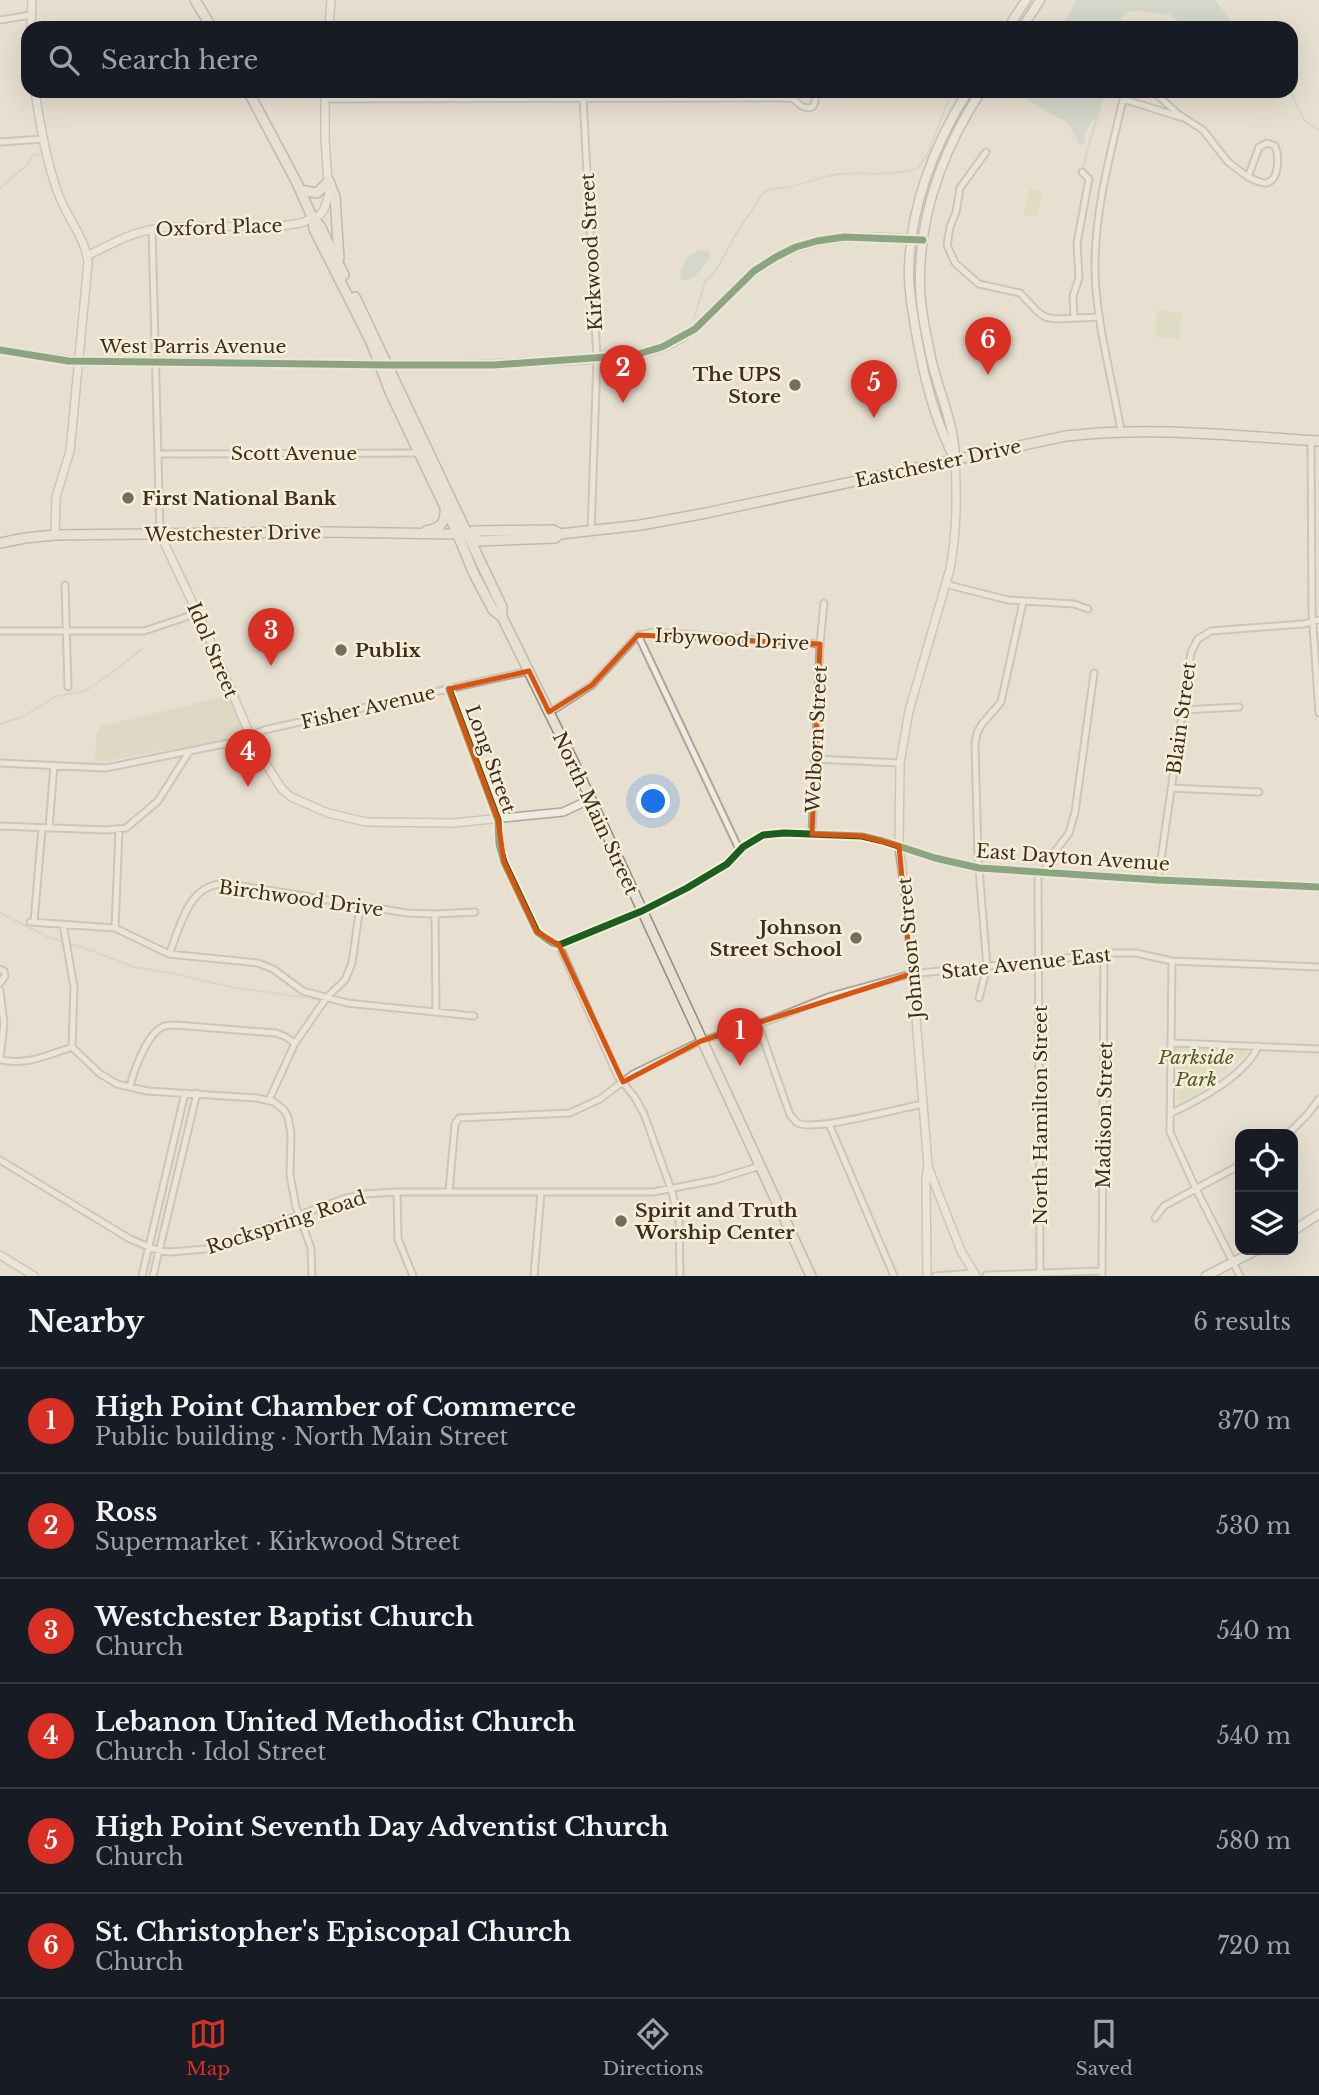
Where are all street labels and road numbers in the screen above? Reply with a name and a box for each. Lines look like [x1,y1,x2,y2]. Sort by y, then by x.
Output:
street label: Kirkwood Street [576,172,607,332]
street label: Oxford Place [155,214,283,241]
street label: West Parris Avenue [99,335,286,358]
street label: Eastchester Drive [853,435,1023,492]
street label: Scott Avenue [231,442,357,465]
street label: Westchester Drive [143,520,322,547]
street label: Idol Street [182,599,243,702]
street label: Irbywood Drive [654,624,810,655]
street label: Blain Street [1162,659,1201,776]
street label: Welborn Street [801,664,832,814]
street label: Fisher Avenue [299,681,438,734]
street label: Long Street [460,702,521,817]
street label: North Main Street [548,728,644,899]
street label: East Dayton Avenue [975,839,1171,876]
street label: Johnson Street [893,875,928,1023]
street label: Birchwood Drive [217,876,385,921]
street label: State Avenue East [940,943,1113,984]
street label: North Hamilton Street [1029,1004,1052,1225]
street label: Madison Street [1092,1040,1117,1189]
street label: Rockspring Road [203,1186,369,1259]

